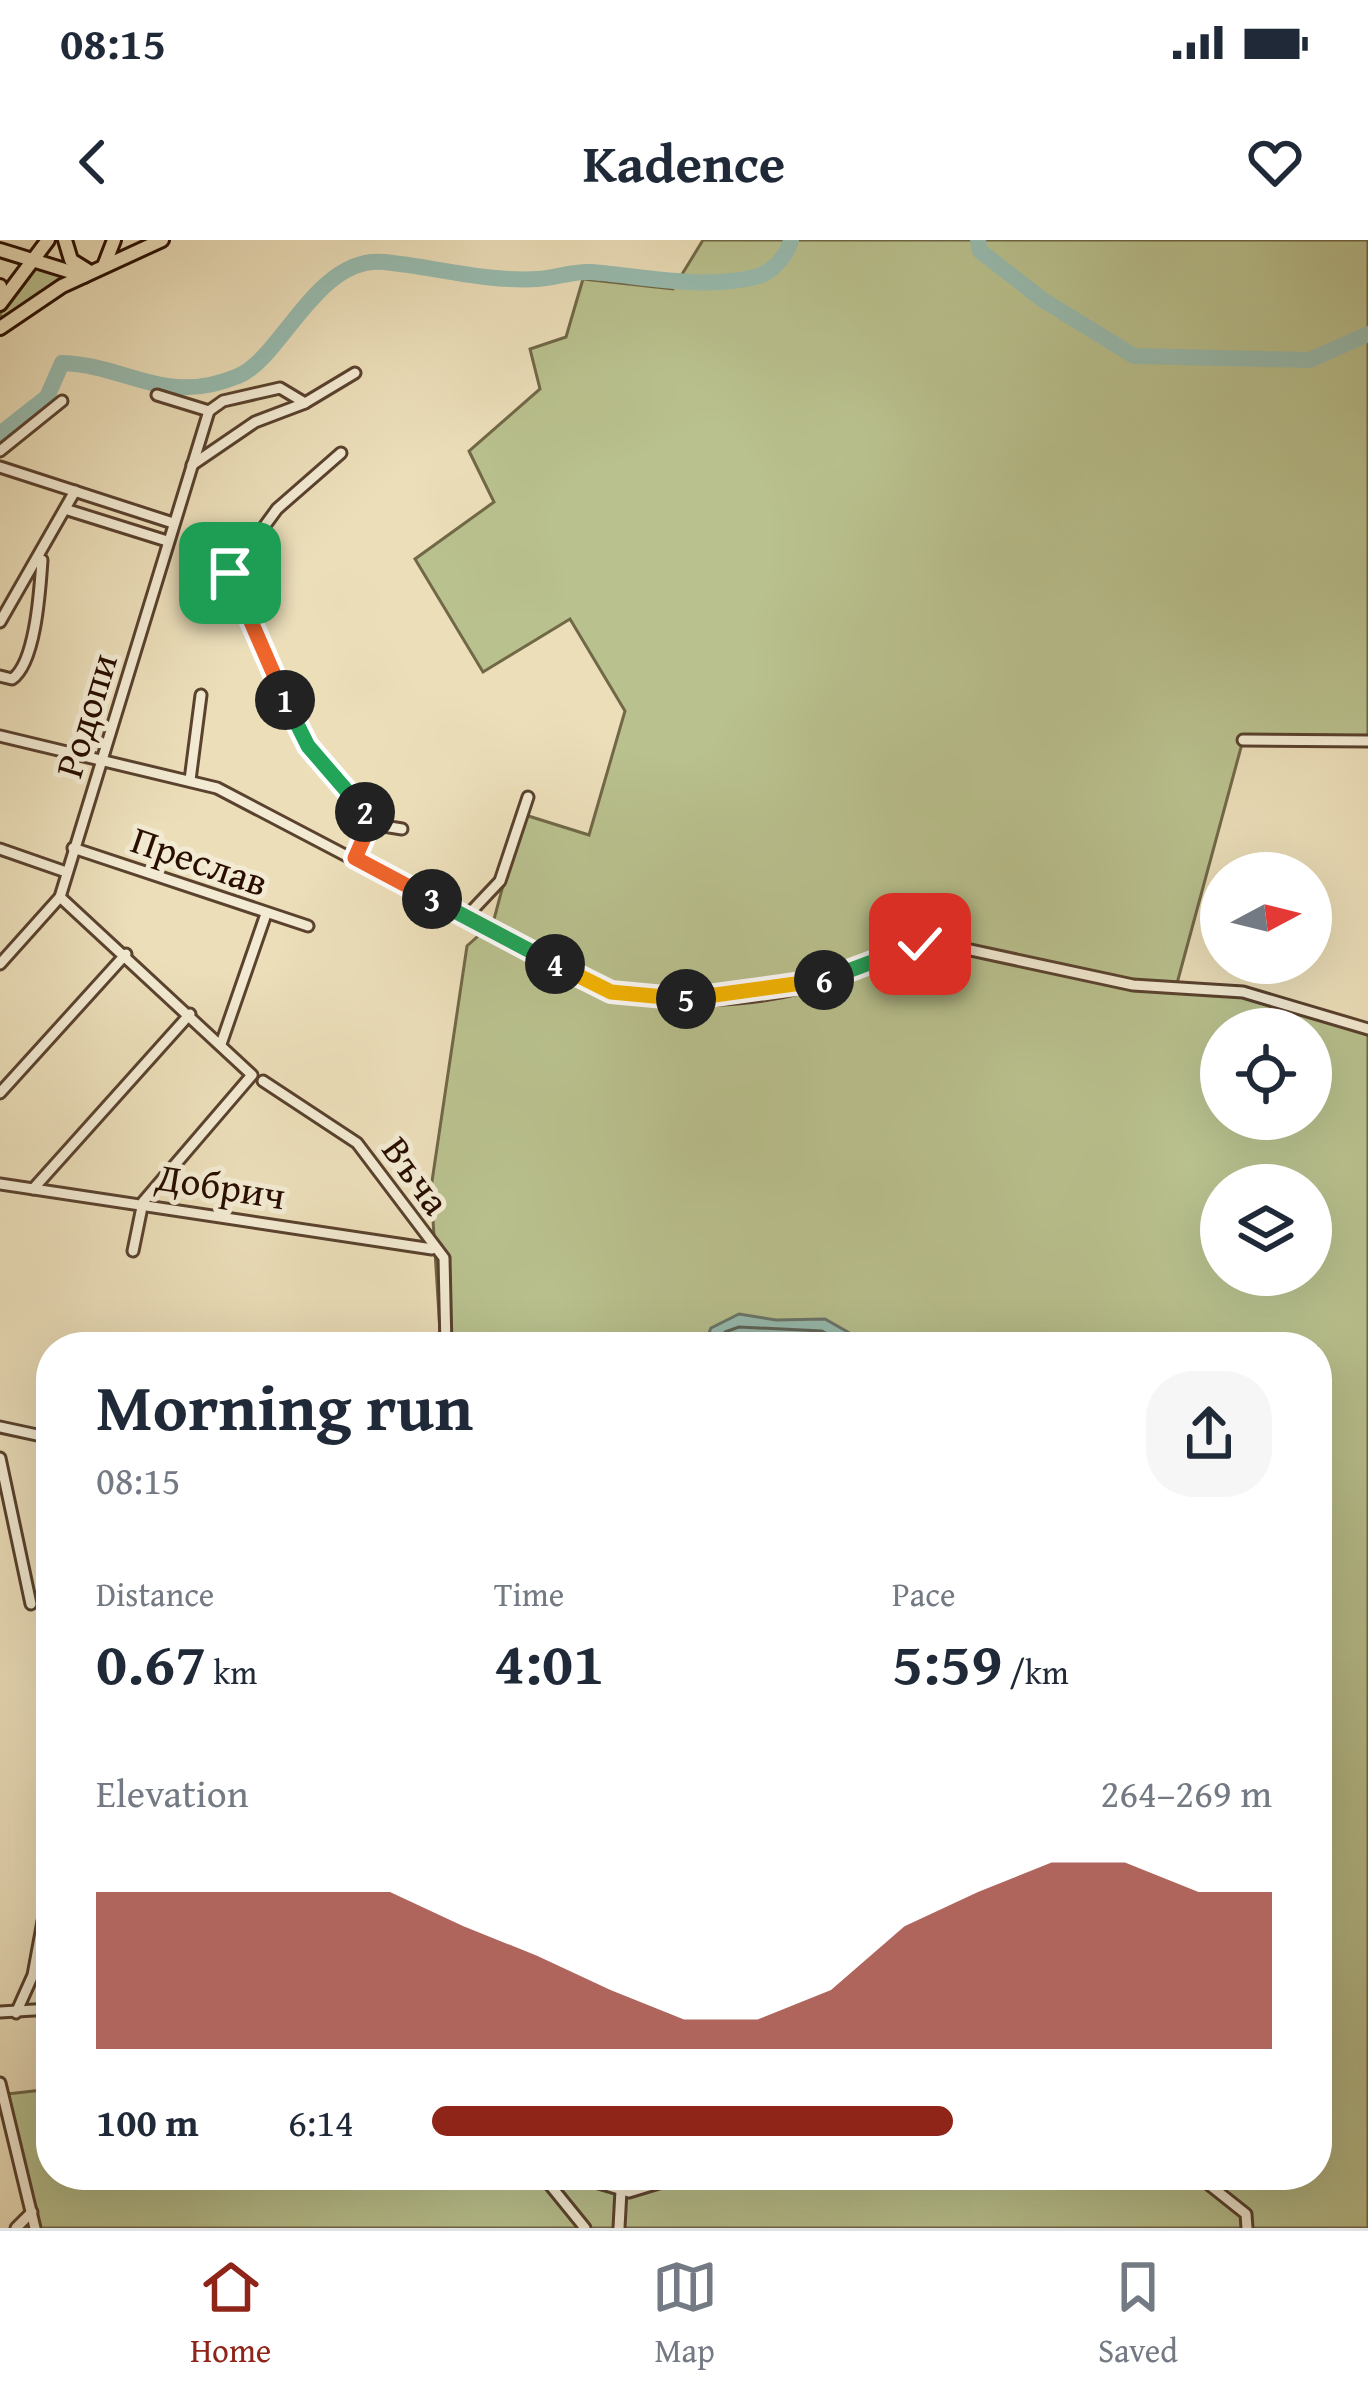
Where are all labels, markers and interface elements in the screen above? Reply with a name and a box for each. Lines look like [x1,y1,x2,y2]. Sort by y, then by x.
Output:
text: 08:15 [60,10,166,75]
text: Kadence [583,123,785,202]
icon: back [60,129,126,195]
icon: heart [1242,129,1308,195]
pin [179,522,281,624]
icon: arrive [197,540,263,606]
street label: Родопи [39,646,131,784]
pin: 1 [255,670,315,730]
text: 1 [276,676,294,724]
pin: 2 [335,782,395,842]
text: 2 [356,788,374,836]
street label: Преслав [124,810,276,910]
north arrow [1200,852,1332,984]
map controls [1200,852,1332,1296]
pin: 3 [402,869,462,929]
text: 3 [423,875,441,923]
pin [869,893,971,995]
icon: check [887,911,953,977]
pin: 4 [525,934,585,994]
text: 4 [546,940,564,988]
pin: 6 [794,950,854,1010]
text: 6 [815,956,833,1004]
pin: 5 [656,969,716,1029]
text: 5 [677,975,695,1023]
button: locate [1200,1008,1332,1140]
street label: Въча [369,1124,465,1226]
street label: Добрич [151,1147,290,1223]
button: layers [1200,1164,1332,1296]
text: Morning run [96,1357,473,1454]
button: share [1146,1371,1272,1497]
text: 08:15 [96,1451,181,1508]
text: Distance [96,1570,214,1618]
text: Time [494,1570,564,1618]
text: Pace [892,1570,955,1618]
text: 0.67 [96,1618,206,1706]
text: 4:01 [494,1618,604,1706]
text: 5:59 [892,1618,1002,1706]
text: km [206,1648,257,1696]
text: /km [1002,1648,1069,1696]
text: Elevation [96,1764,249,1821]
text: 264–269 m [1100,1764,1272,1821]
text: 100 m [96,2093,199,2150]
text: 6:14 [288,2093,354,2150]
tab: Home [190,2254,271,2374]
tab: Map [652,2254,718,2374]
tab: Saved [1098,2254,1178,2374]

